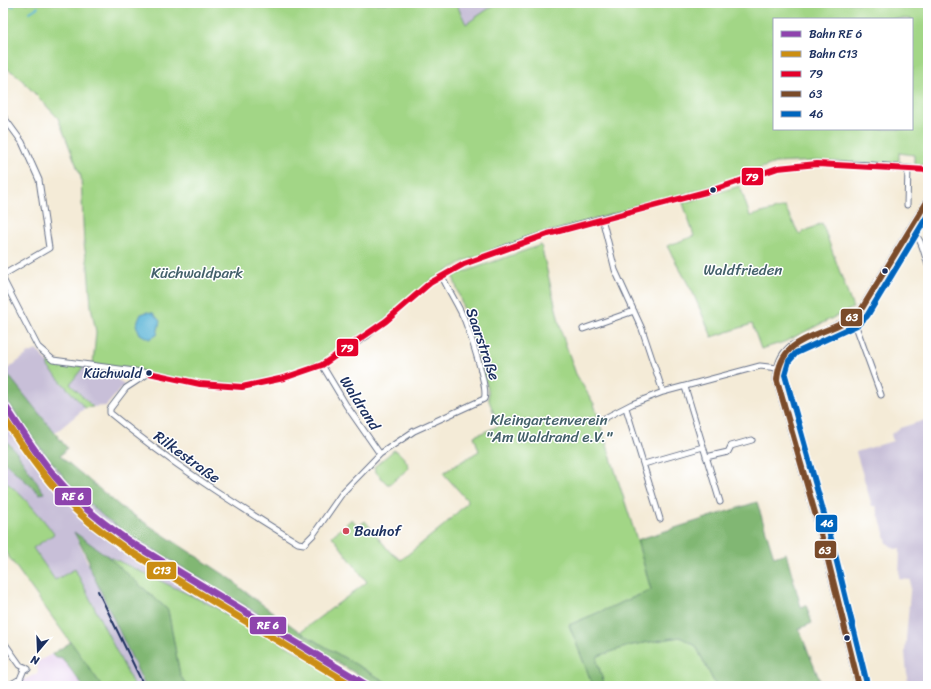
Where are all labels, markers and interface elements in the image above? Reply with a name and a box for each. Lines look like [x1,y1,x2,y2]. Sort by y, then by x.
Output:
legend [773,18,913,130]
text: Bahn RE 6 [809,23,863,45]
text: Bahn C13 [809,43,858,65]
text: 79 [809,63,823,85]
text: 63 [809,83,823,105]
text: 46 [809,103,824,125]
line badge: 79 [741,167,764,186]
text: 79 [745,168,759,187]
unlabelled marker [708,185,718,195]
park label: Waldfrieden [703,257,783,283]
park label: Küchwaldpark [151,260,243,286]
unlabelled marker [880,266,890,276]
street label: Saarstraße [458,304,508,384]
line badge: 63 [840,308,863,327]
text: 63 [845,308,859,327]
line badge: 79 [336,338,359,357]
text: 79 [340,339,354,358]
place label: Küchwald [84,361,144,386]
marker: Küchwald [144,368,154,378]
street label: Waldrand [332,370,388,437]
park label: Kleingartenverein "Am Waldrand e.V." [486,407,613,450]
street label: Rilkestraße [148,424,226,491]
line badge: RE 6 [54,487,92,506]
text: RE 6 [61,487,84,506]
line badge: 46 [815,514,838,533]
text: 46 [819,514,834,533]
place label: Bauhof [354,518,402,544]
marker: Bauhof [341,526,351,536]
line badge: 63 [814,540,837,559]
text: 63 [818,541,832,560]
line badge: C13 [146,561,177,580]
text: C13 [152,561,172,580]
line badge: RE 6 [249,616,287,635]
text: RE 6 [256,616,279,635]
north arrow [18,631,58,671]
unlabelled marker [842,633,852,643]
text: N [28,650,43,671]

